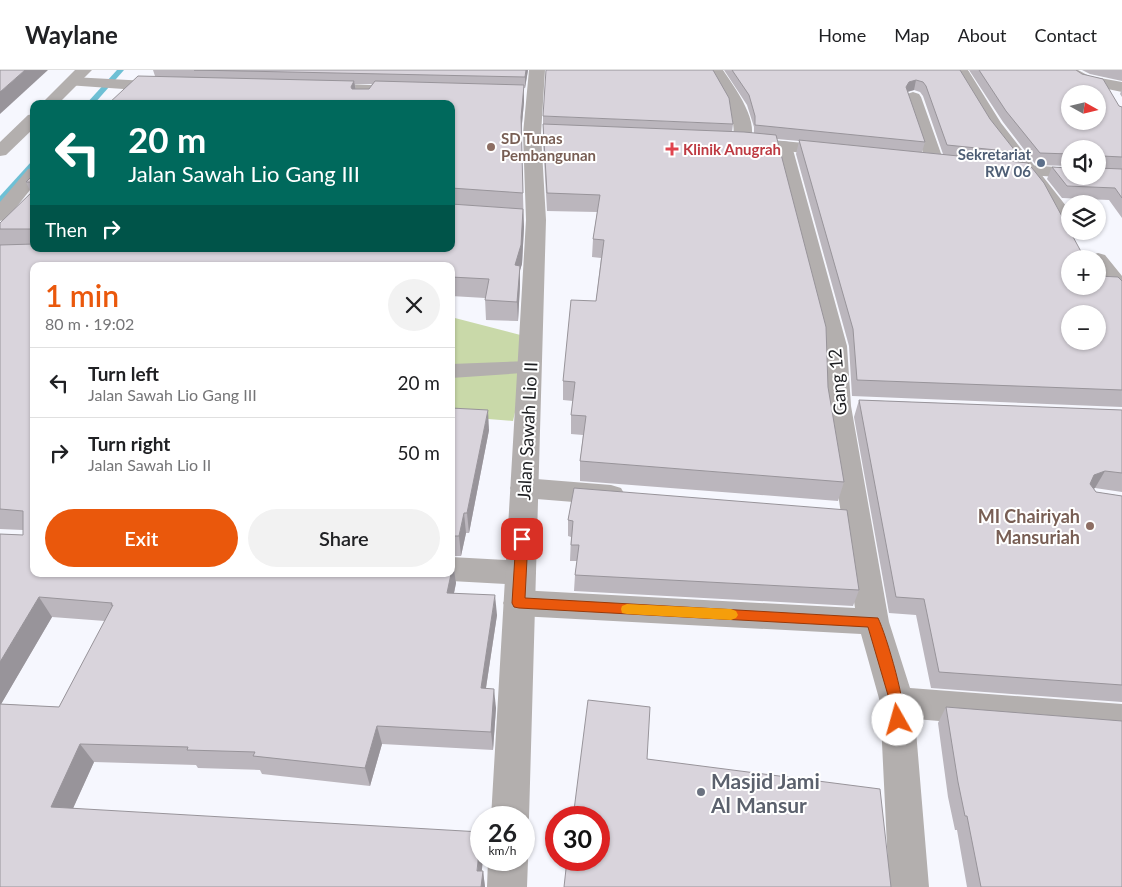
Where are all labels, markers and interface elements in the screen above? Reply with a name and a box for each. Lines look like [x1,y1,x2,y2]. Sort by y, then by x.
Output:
text: Waylane [25,20,118,49]
text: Home [818,24,866,46]
text: Map [894,24,930,46]
text: About [958,24,1007,46]
text: Contact [1035,24,1097,46]
north arrow [1061,85,1106,130]
map controls [1061,85,1106,350]
text: 20 m [128,118,206,160]
icon: left [45,120,110,185]
place label: SD Tunas Pembangunan [501,129,596,164]
place label: Klinik Anugrah [683,140,781,158]
button: sound [1061,140,1106,185]
marker: SD Tunas Pembangunan [485,141,497,153]
marker: Klinik Anugrah [665,142,679,156]
place label: Sekretariat RW 06 [958,145,1031,180]
marker: Sekretariat RW 06 [1035,157,1047,169]
text: Jalan Sawah Lio Gang III [128,160,360,187]
button: layers [1061,195,1106,240]
icon: right [97,215,125,243]
text: Then [45,218,87,241]
button: + [1061,250,1106,295]
text: 1 min [45,277,119,313]
button: close [388,279,440,331]
button: − [1061,305,1106,350]
text: 80 m · 19:02 [45,314,134,333]
street label: Gang 12 [823,348,851,416]
street label: Jalan Sawah Lio II [512,361,542,501]
text: Turn left [88,362,159,385]
icon: left [45,369,73,397]
text: 20 m [397,371,440,394]
text: Jalan Sawah Lio Gang III [88,385,257,404]
text: Turn right [88,432,170,455]
icon: right [45,439,73,467]
text: 50 m [397,441,440,464]
text: Jalan Sawah Lio II [88,455,211,474]
place label: MI Chairiyah Mansuriah [978,505,1080,548]
button: Exit [45,509,238,567]
button: Share [248,509,440,567]
pin [501,518,543,560]
marker: MI Chairiyah Mansuriah [1084,520,1096,532]
icon: arrive [508,525,536,553]
position arrow [871,693,923,745]
place label: Masjid Jami Al Mansur [710,768,820,817]
marker: Masjid Jami Al Mansur [695,786,707,798]
speed limit sign: 30 [545,806,610,871]
text: 26 [488,817,517,847]
text: km/h [488,843,517,858]

